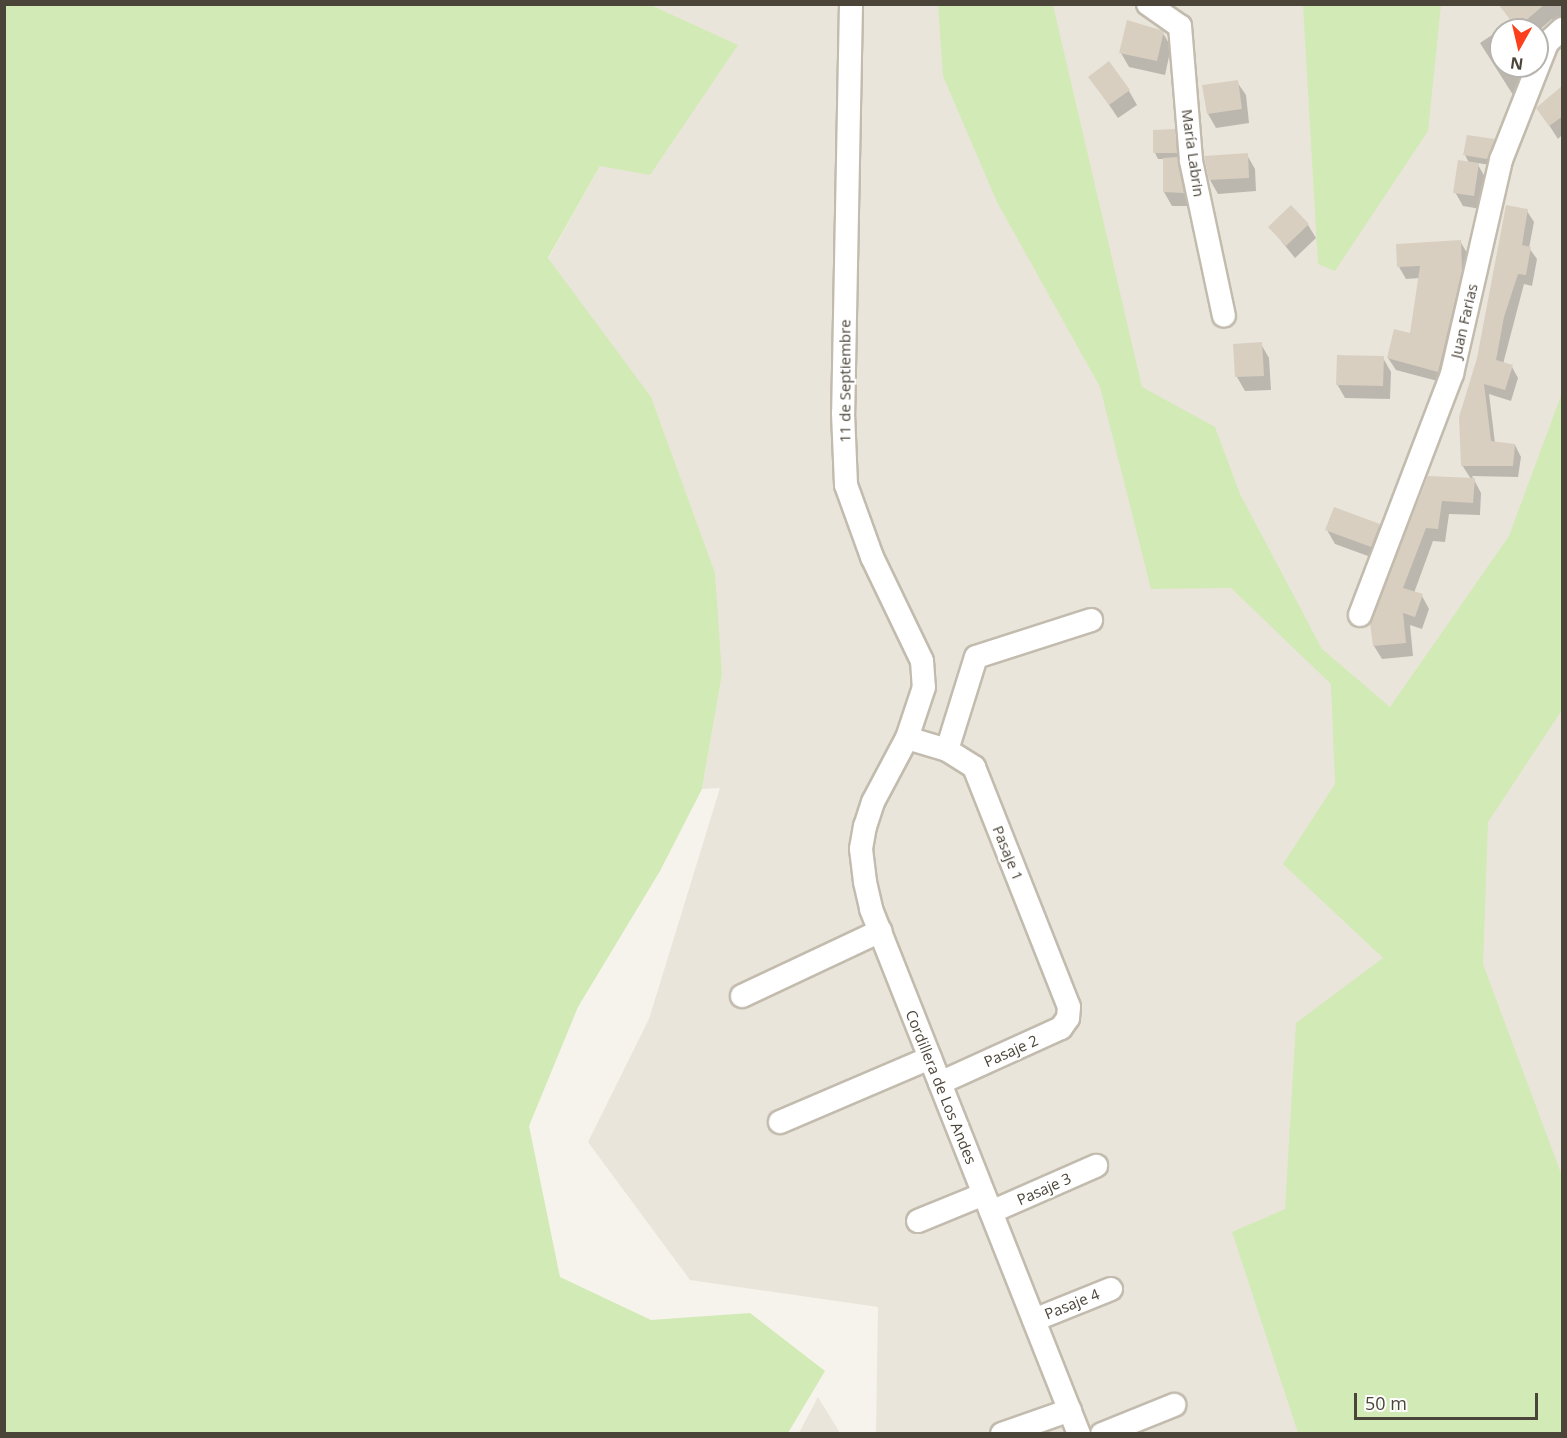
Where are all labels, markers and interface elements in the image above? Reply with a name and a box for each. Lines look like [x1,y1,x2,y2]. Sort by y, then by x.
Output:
north arrow [1489,18,1549,78]
text: N [1509,52,1525,76]
street label: María Labrin [1178,108,1208,198]
street label: Juan Farias [1447,282,1481,360]
street label: 11 de Septiembre [836,319,854,443]
street label: Pasaje 1 [989,823,1027,883]
street label: Cordillera de Los Andes [902,1007,980,1167]
street label: Pasaje 2 [981,1031,1041,1071]
street label: Pasaje 3 [1014,1169,1074,1209]
street label: Pasaje 4 [1042,1285,1102,1323]
scale bar [1357,1381,1542,1419]
text: 50 m [1365,1391,1407,1415]

